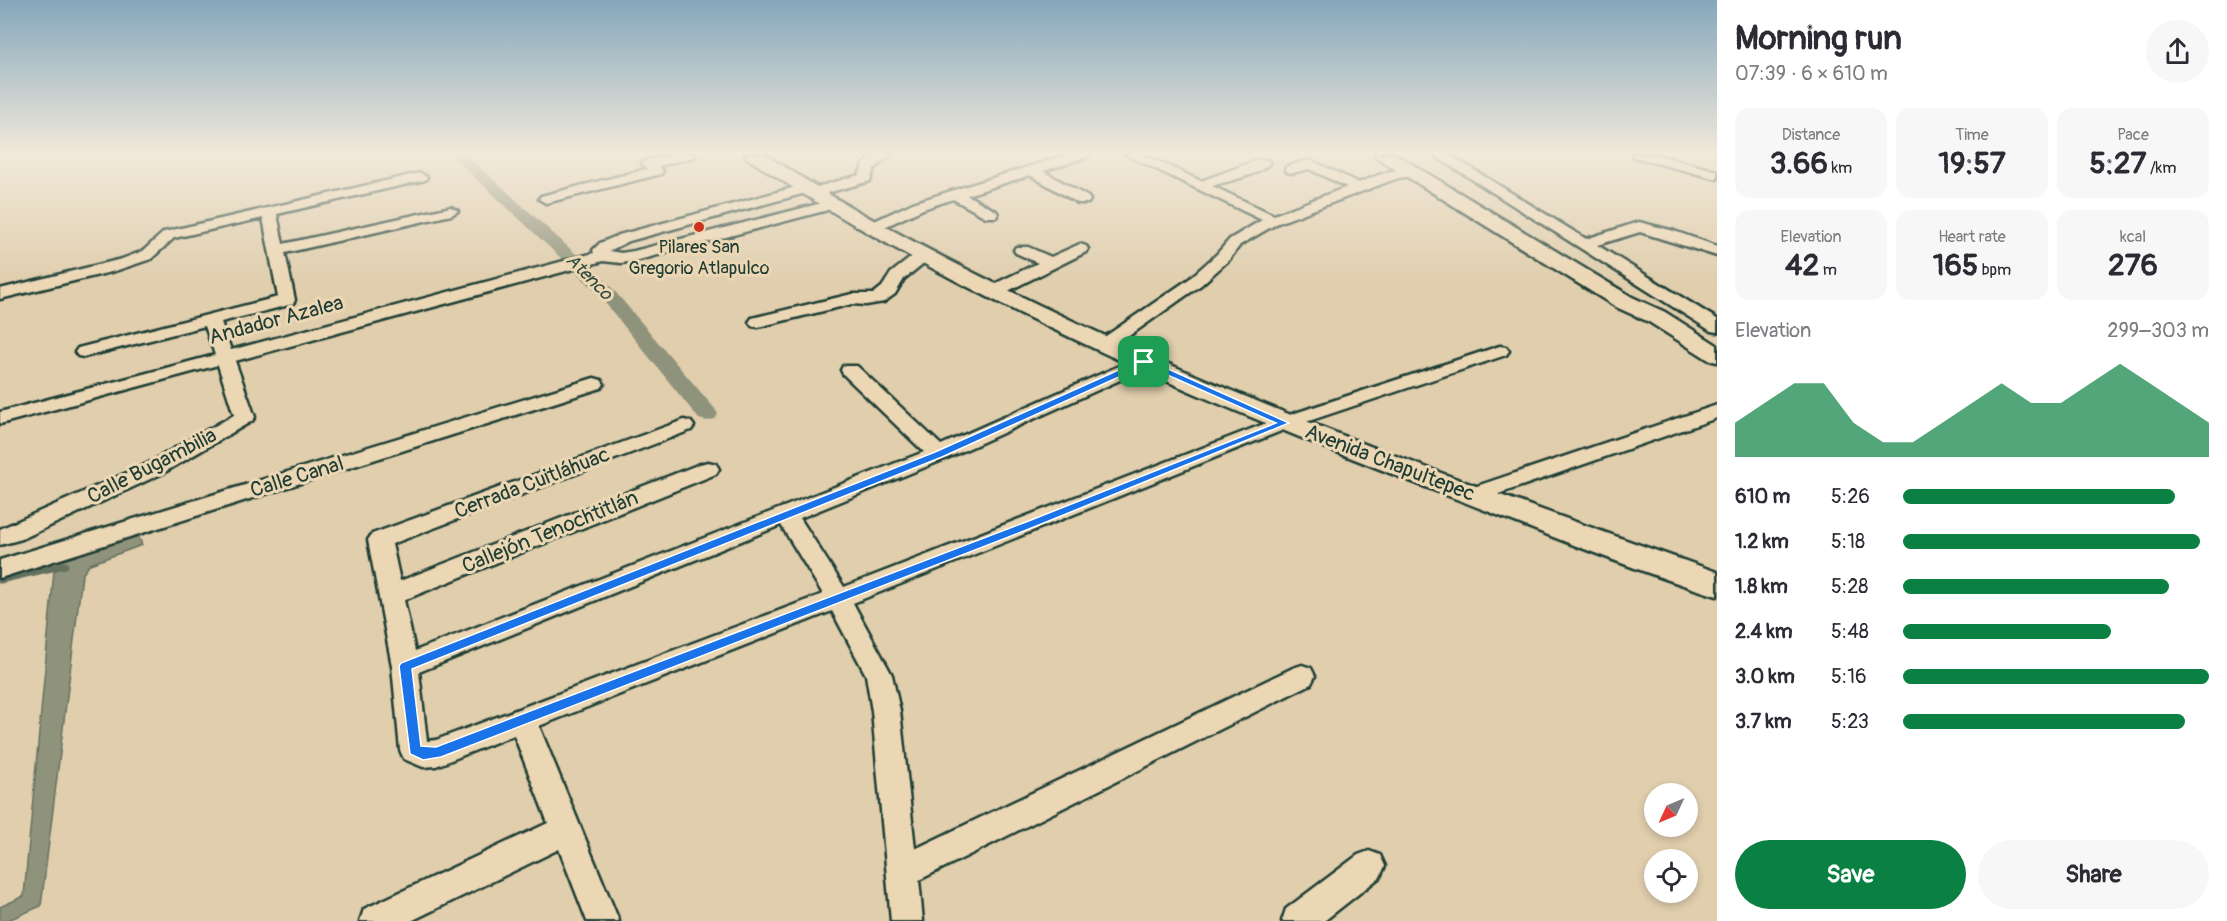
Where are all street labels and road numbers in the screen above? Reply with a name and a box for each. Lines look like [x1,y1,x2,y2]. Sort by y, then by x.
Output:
street label: Andador Azalea [206,289,346,351]
street label: Avenida Chapultepec [1301,418,1479,508]
street label: Calle Bugambilia [83,422,221,510]
street label: Cerrada Cuitláhuac [451,441,613,525]
street label: Calle Canal [247,450,347,504]
street label: Callejón Tenochtitlán [458,484,642,580]

